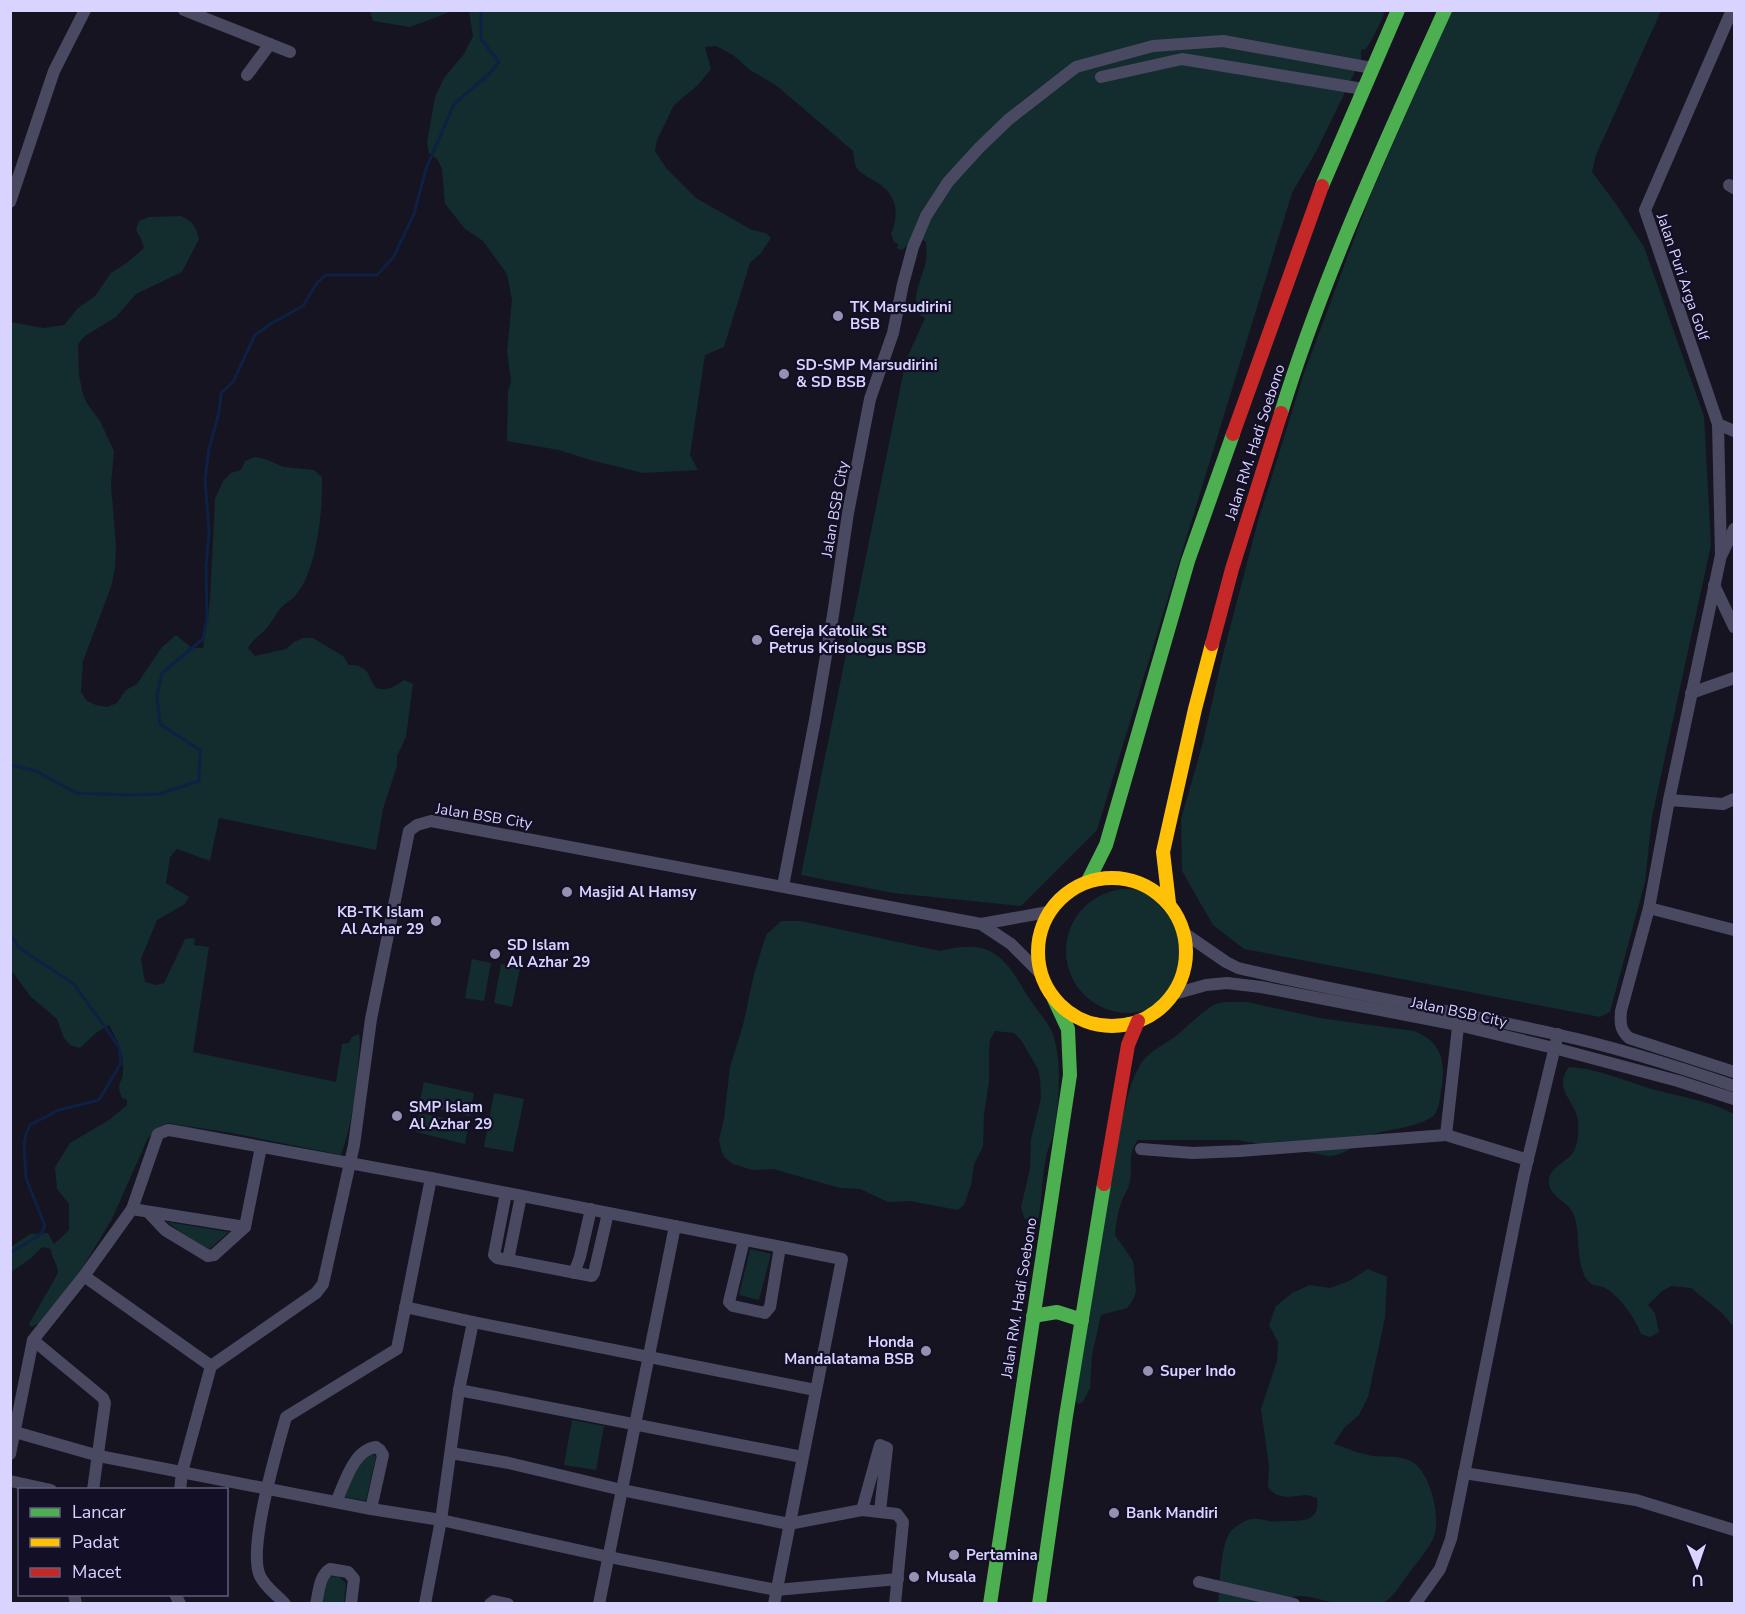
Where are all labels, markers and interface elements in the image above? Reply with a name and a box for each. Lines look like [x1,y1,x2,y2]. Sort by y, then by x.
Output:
street label: Jalan Puri Arga Golf [1651,210,1715,344]
place label: TK Marsudirini BSB [850,297,952,334]
marker: TK Marsudirini BSB [831,309,845,323]
place label: SD-SMP Marsudirini & SD BSB [796,355,938,392]
street label: Jalan RM. Hadi Soebono [1220,362,1290,523]
marker: SD-SMP Marsudirini & SD BSB [777,367,791,381]
street label: Jalan BSB City [817,459,853,560]
place label: Gereja Katolik St Petrus Krisologus BSB [769,621,926,658]
marker: Gereja Katolik St Petrus Krisologus BSB [750,633,764,647]
street label: Jalan BSB City [433,798,534,834]
place label: Masjid Al Hamsy [579,882,696,902]
marker: Masjid Al Hamsy [560,885,574,899]
place label: KB-TK Islam Al Azhar 29 [337,902,424,939]
marker: KB-TK Islam Al Azhar 29 [429,914,443,928]
place label: SD Islam Al Azhar 29 [507,935,590,972]
marker: SD Islam Al Azhar 29 [488,947,502,961]
street label: Jalan BSB City [1408,992,1509,1032]
place label: SMP Islam Al Azhar 29 [409,1097,492,1134]
marker: SMP Islam Al Azhar 29 [390,1109,404,1123]
street label: Jalan RM. Hadi Soebono [996,1216,1042,1381]
place label: Honda Mandalatama BSB [784,1332,914,1369]
marker: Honda Mandalatama BSB [919,1344,933,1358]
place label: Super Indo [1160,1361,1236,1381]
marker: Super Indo [1141,1364,1155,1378]
legend [18,1488,228,1596]
text: Lancar [72,1500,126,1524]
place label: Bank Mandiri [1126,1503,1218,1523]
marker: Bank Mandiri [1107,1506,1121,1520]
text: Padat [72,1530,120,1554]
north arrow [1667,1536,1727,1596]
place label: Pertamina [966,1545,1038,1565]
marker: Pertamina [947,1548,961,1562]
text: Macet [72,1560,122,1584]
place label: Musala [926,1567,976,1587]
text: U [1691,1569,1704,1591]
marker: Musala [907,1570,921,1584]

